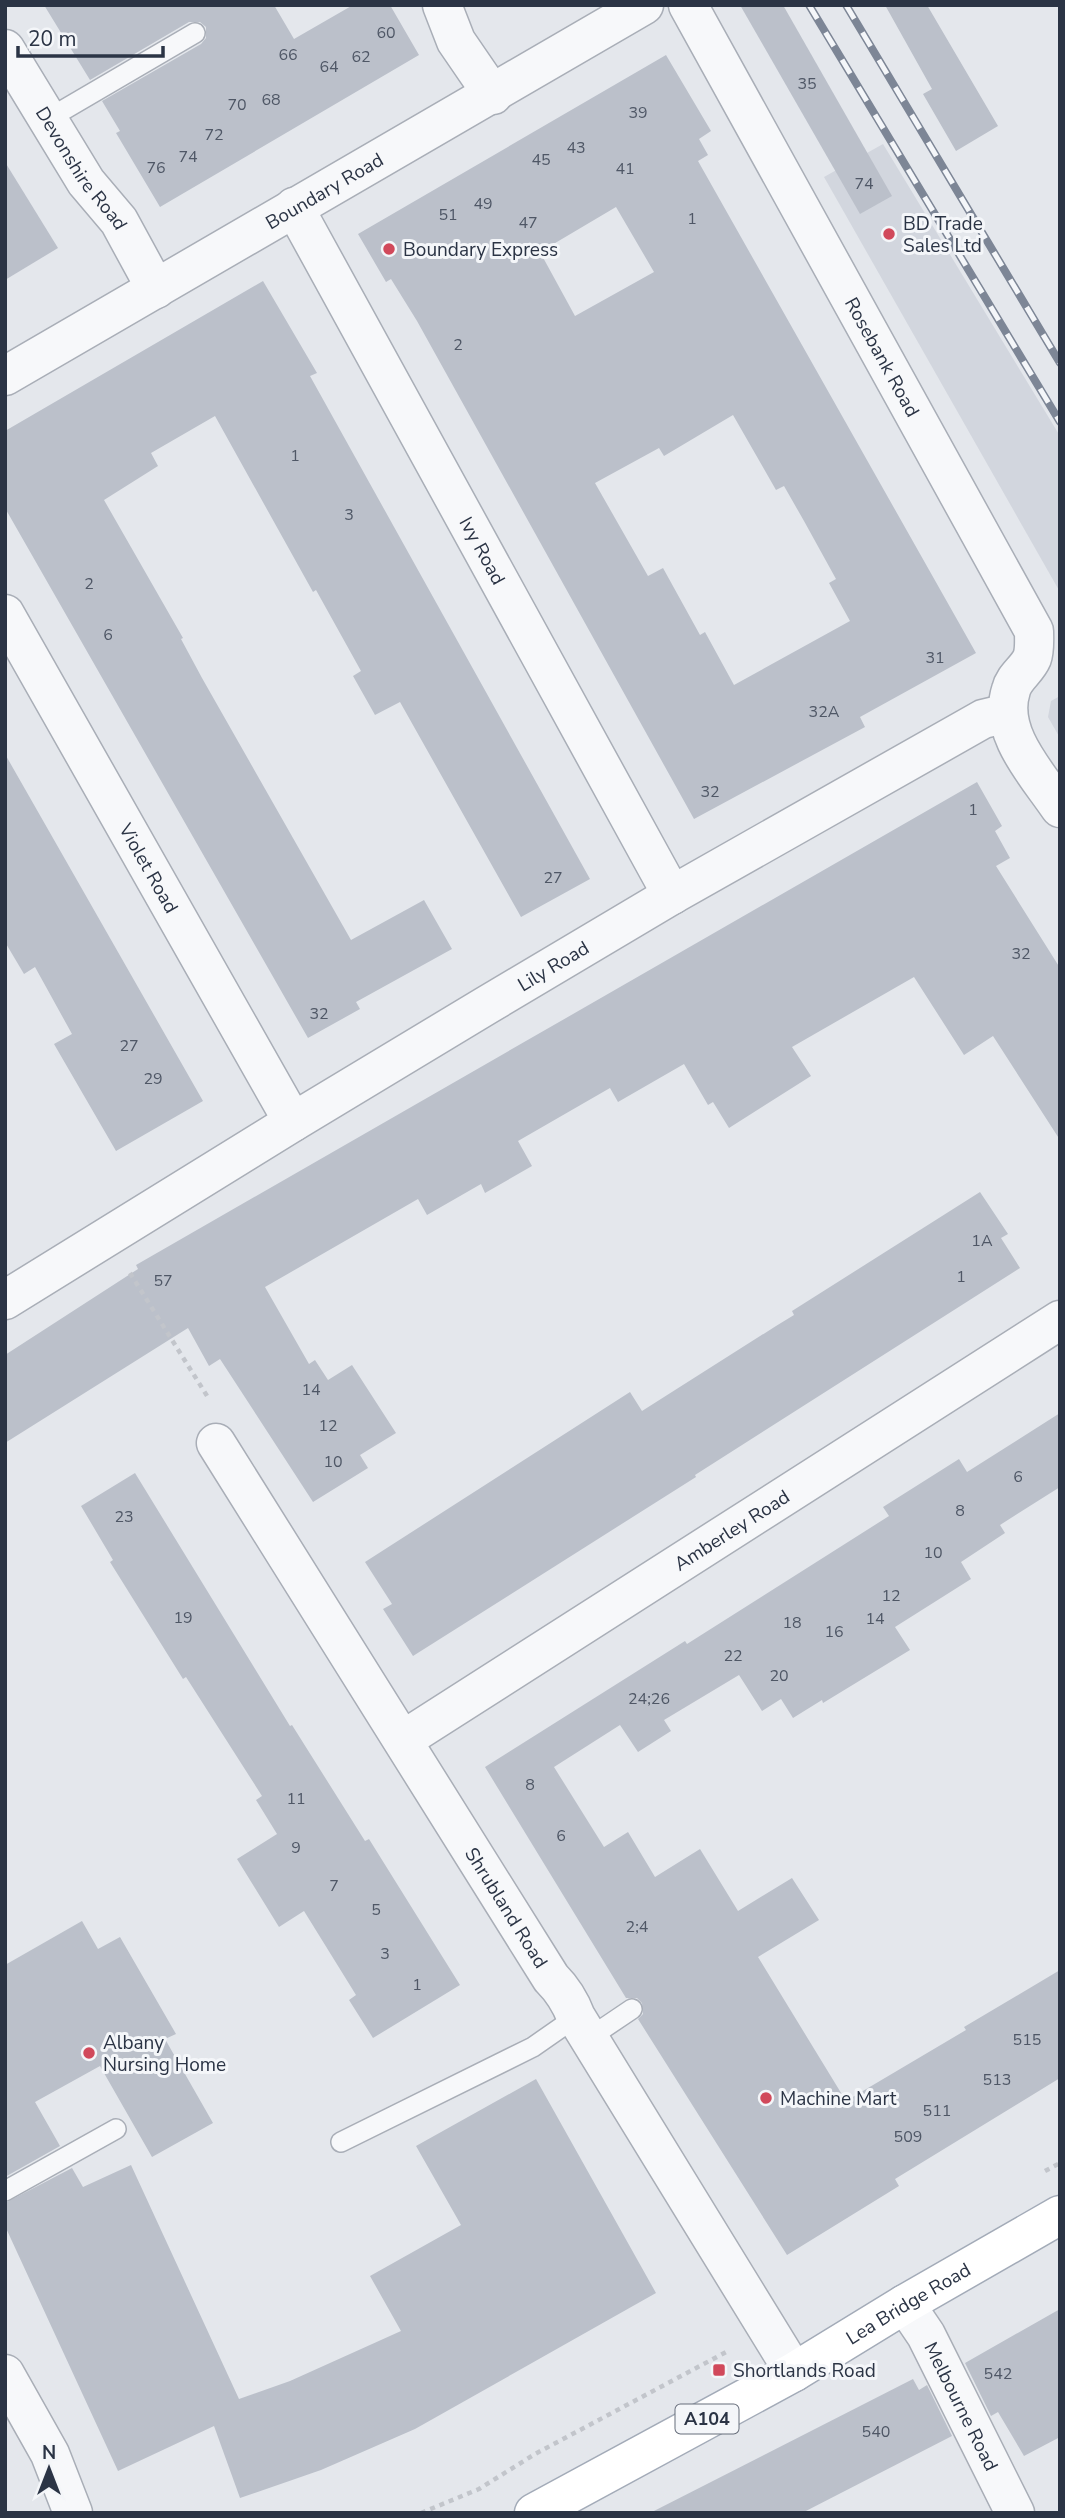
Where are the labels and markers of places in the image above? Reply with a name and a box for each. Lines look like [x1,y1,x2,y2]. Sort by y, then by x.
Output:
place label: BD Trade Sales Ltd [903,211,983,259]
marker: BD Trade Sales Ltd [881,226,897,242]
place label: Boundary Express [403,237,558,263]
marker: Boundary Express [381,241,397,257]
place label: Albany Nursing Home [103,2030,226,2078]
marker: Albany Nursing Home [81,2045,97,2061]
place label: Machine Mart [780,2086,897,2112]
marker: Machine Mart [758,2090,774,2106]
place label: Shortlands Road [733,2358,876,2384]
marker: Shortlands Road [711,2362,727,2378]

